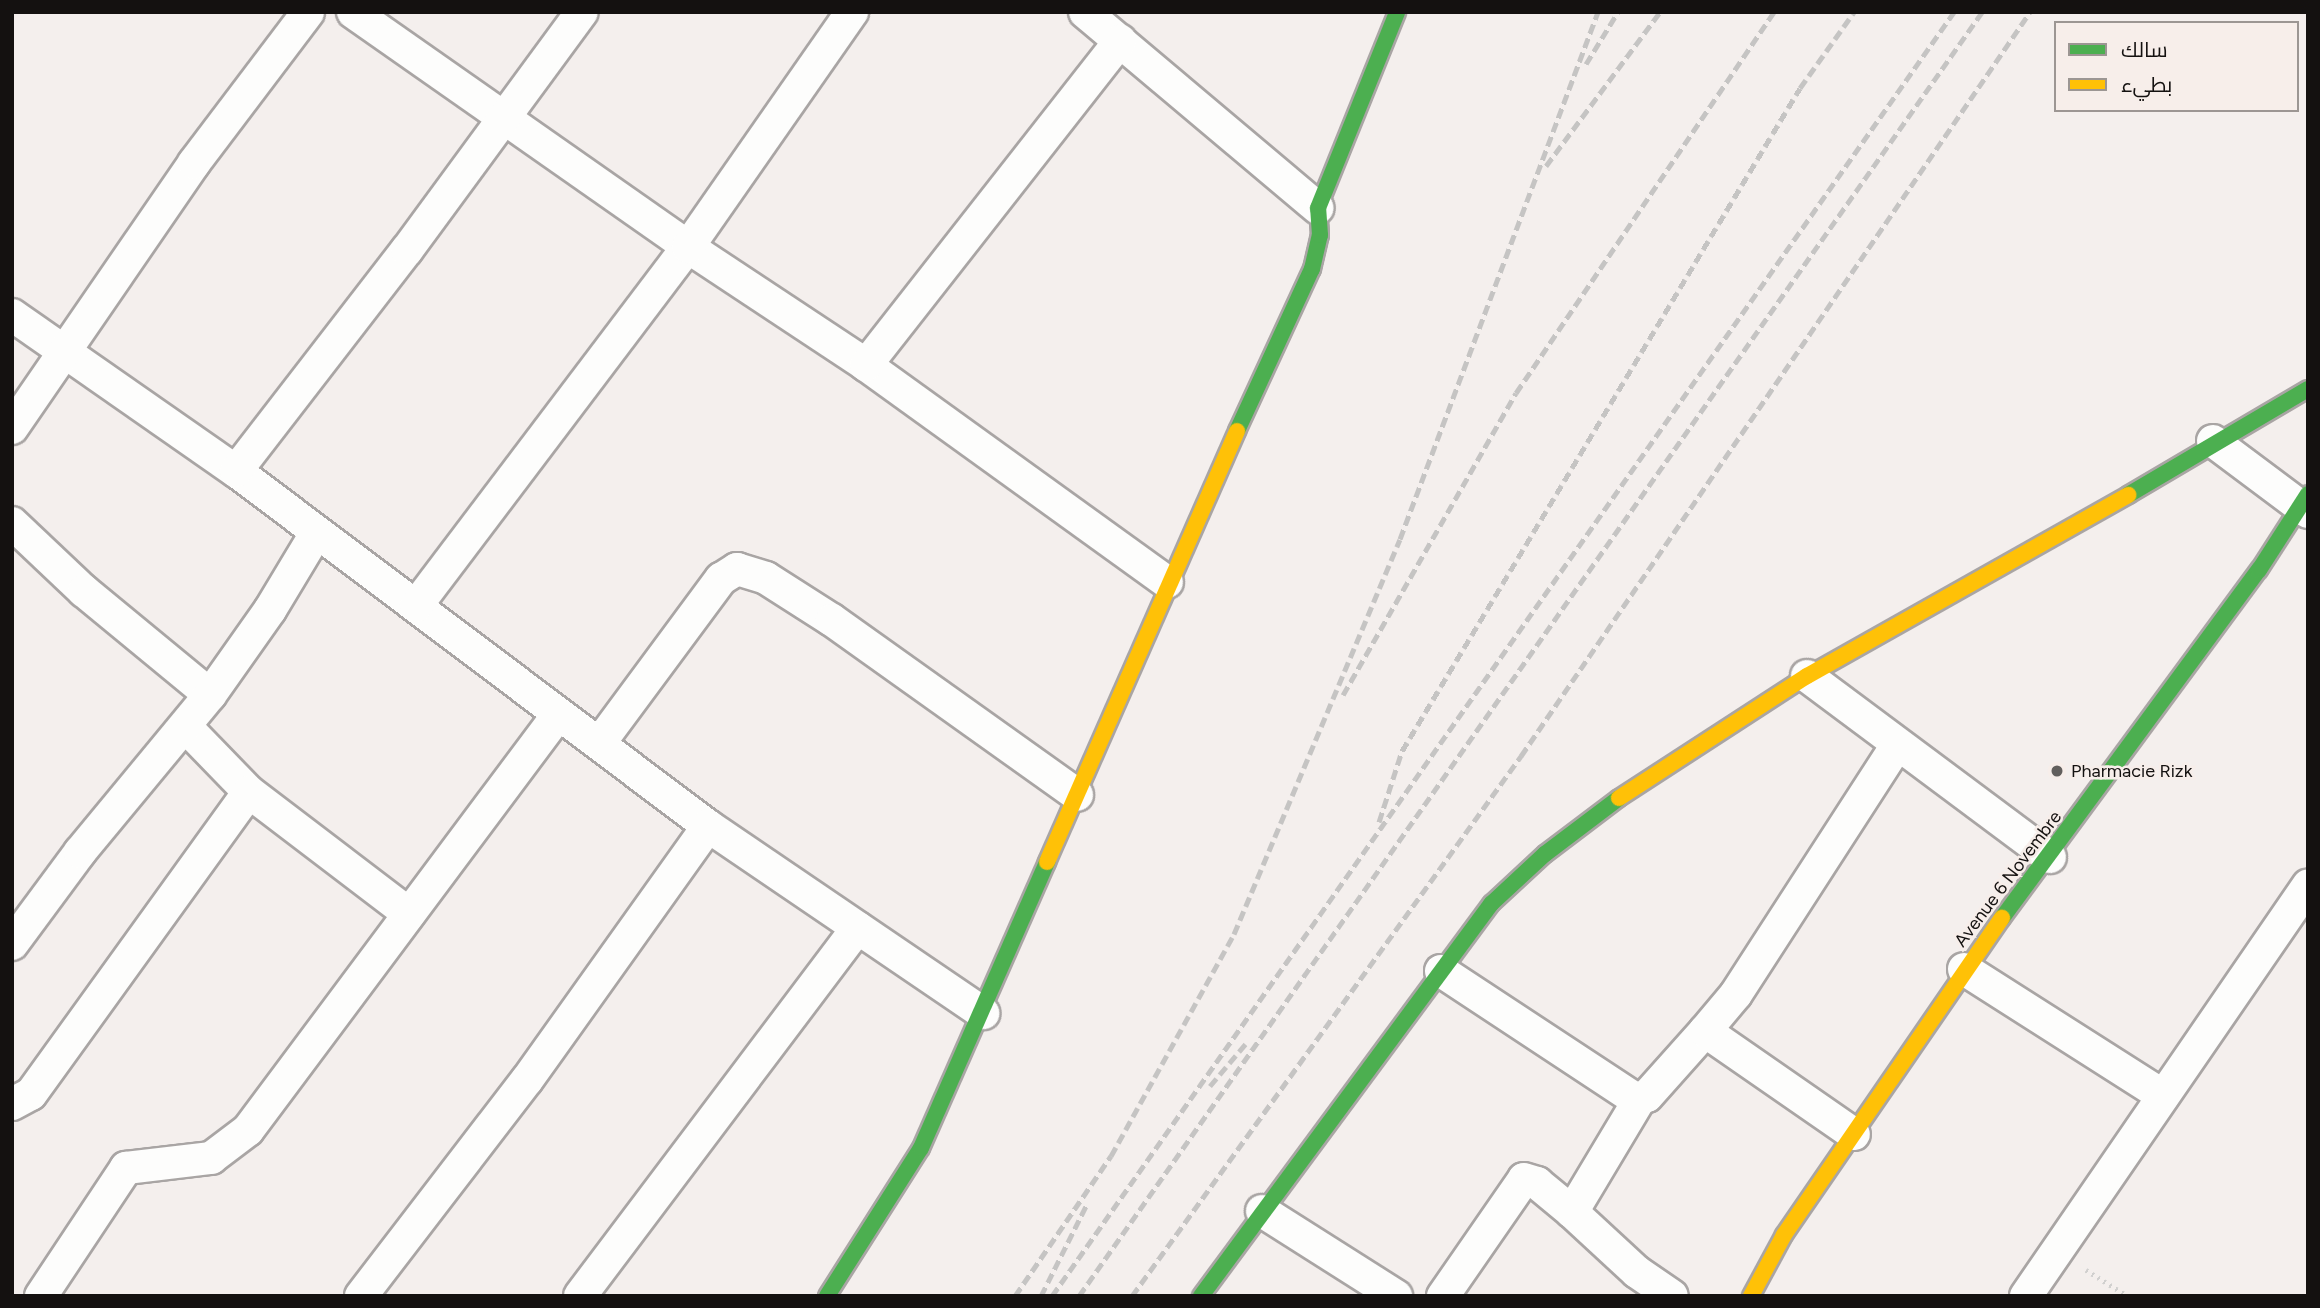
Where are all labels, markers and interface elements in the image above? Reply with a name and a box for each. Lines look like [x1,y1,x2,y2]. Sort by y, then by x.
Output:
legend [2054,21,2299,112]
text: سالك [2121,37,2168,62]
text: بطيء [2121,72,2172,97]
place label: Pharmacie Rizk [2071,760,2192,782]
marker: Pharmacie Rizk [2049,763,2065,779]
street label: Avenue 6 Novembre [1950,807,2066,951]

